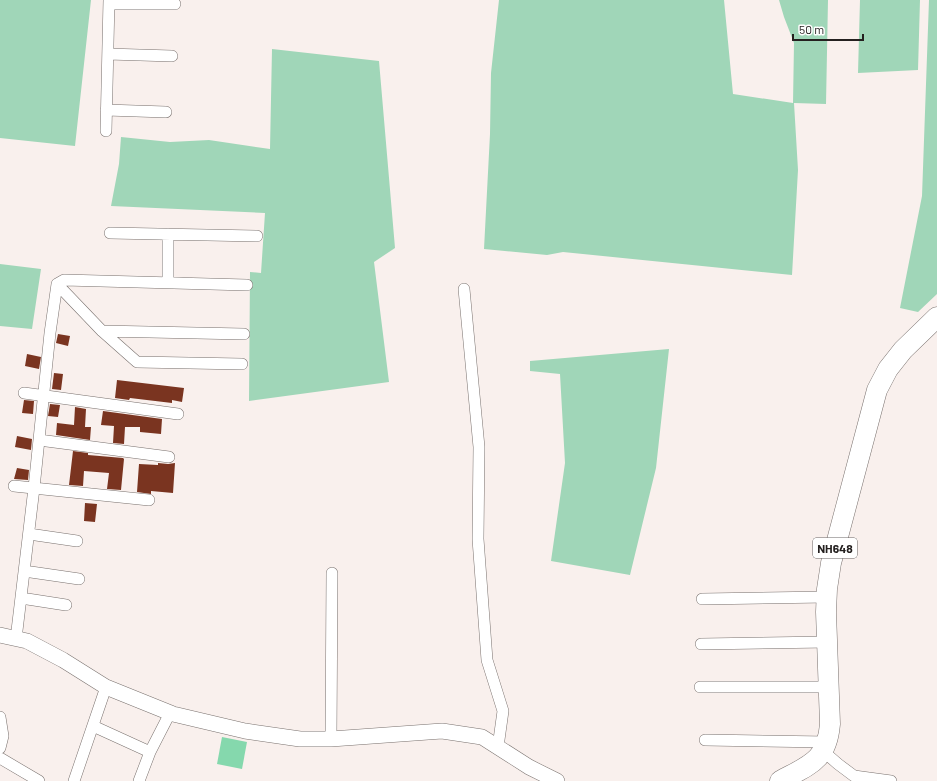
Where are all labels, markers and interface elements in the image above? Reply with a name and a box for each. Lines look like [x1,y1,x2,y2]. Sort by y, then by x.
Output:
scale bar [793,16,863,42]
text: 50 m [799,22,824,36]
road number: NH648 [813,538,857,558]

